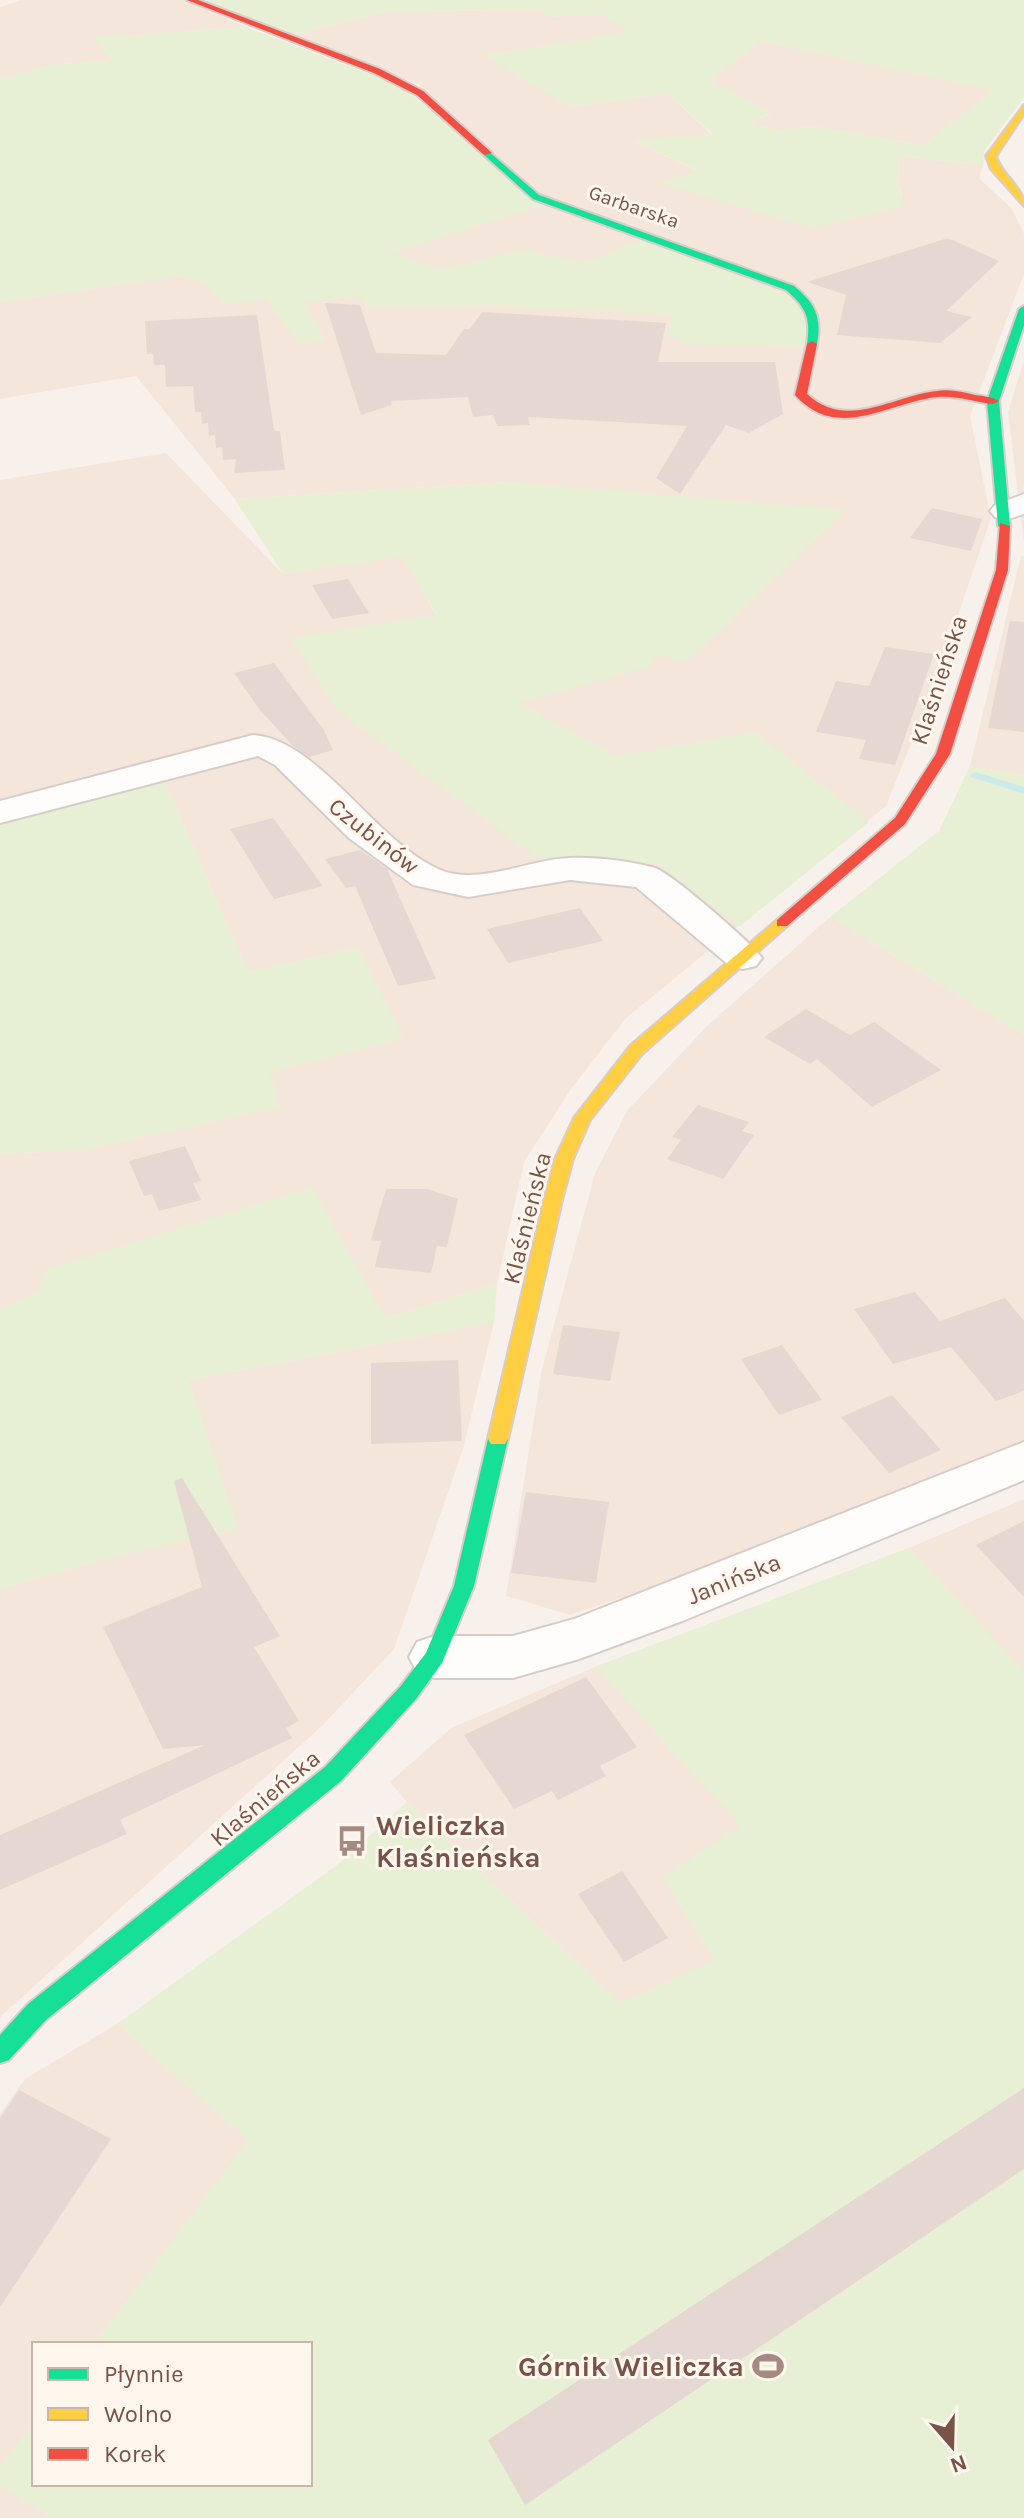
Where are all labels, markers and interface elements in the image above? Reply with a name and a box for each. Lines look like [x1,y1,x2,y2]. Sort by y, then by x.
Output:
street label: Garbarska [586,181,682,233]
street label: Klaśnieńska [905,612,973,748]
street label: Czubinów [323,792,425,880]
street label: Klaśnieńska [497,1149,557,1287]
street label: Janińska [683,1548,785,1610]
street label: Klaśnieńska [204,1744,326,1852]
place label: Wieliczka Klaśnieńska [376,1809,541,1874]
bus stop icon: Wieliczka Klaśnieńska [335,1824,369,1858]
legend [32,2342,312,2486]
sports icon: Górnik Wieliczka [751,2349,785,2383]
place label: Górnik Wieliczka [518,2350,744,2383]
text: Płynnie [104,2360,184,2388]
text: Wolno [104,2400,172,2428]
north arrow [912,2406,992,2486]
text: Korek [104,2440,166,2468]
text: N [947,2449,970,2479]

